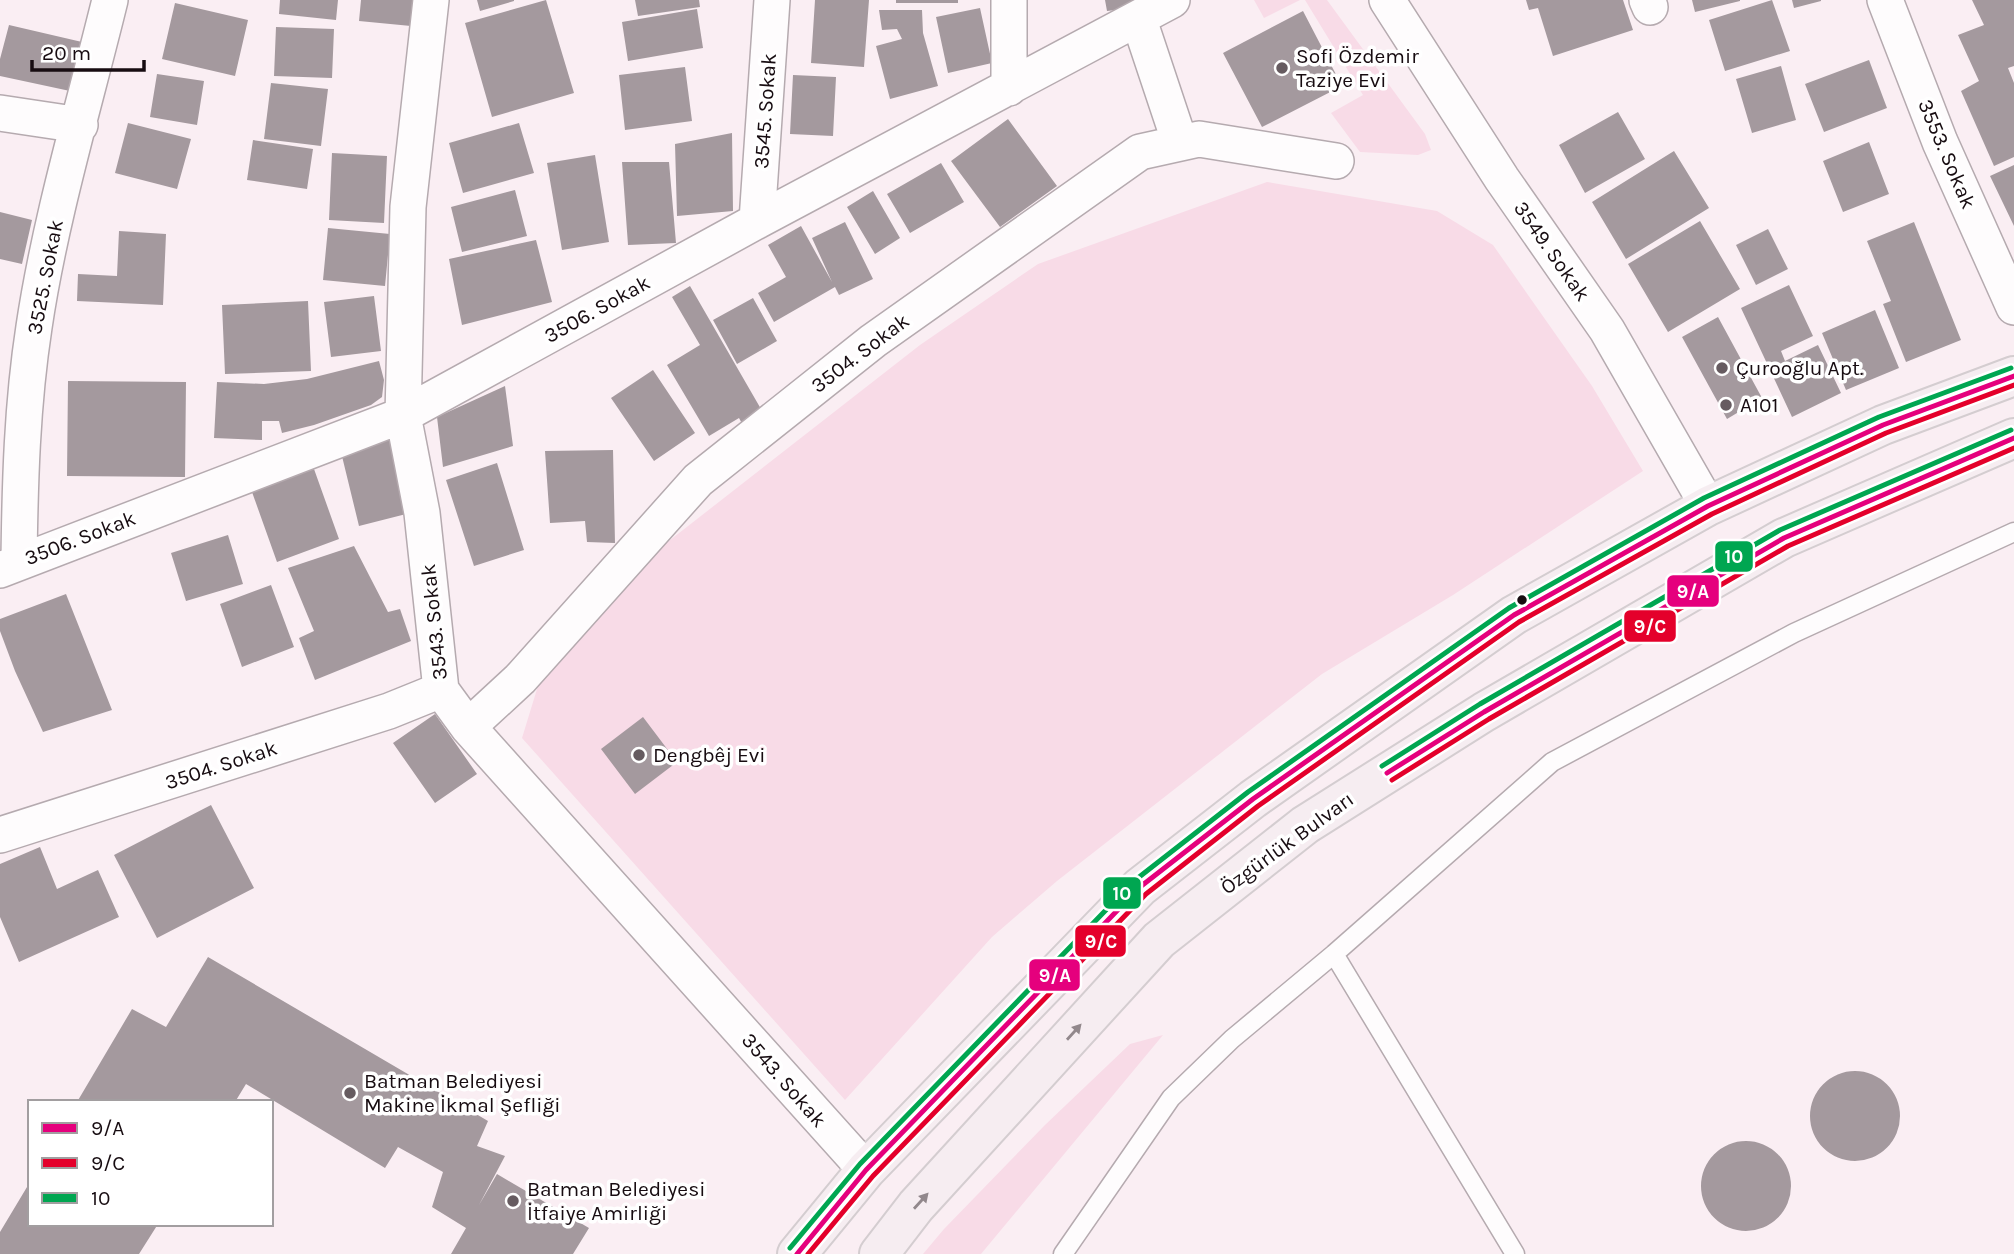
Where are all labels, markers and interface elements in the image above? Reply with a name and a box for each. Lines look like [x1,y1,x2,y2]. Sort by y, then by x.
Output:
scale bar [32,28,144,72]
text: 20 m [42,41,91,65]
place label: Sofi Özdemir Taziye Evi [1296,44,1419,92]
street label: 3545. Sokak [749,52,781,170]
marker: Sofi Özdemir Taziye Evi [1274,60,1290,76]
street label: 3553. Sokak [1913,96,1981,213]
street label: 3549. Sokak [1509,196,1595,306]
street label: 3525. Sokak [22,217,68,336]
street label: 3506. Sokak [540,270,654,348]
street label: 3504. Sokak [806,308,914,398]
place label: Çurooğlu Apt. [1736,356,1864,380]
marker: Çurooğlu Apt. [1714,360,1730,376]
place label: A101 [1740,393,1778,417]
marker: A101 [1718,397,1734,413]
street label: 3506. Sokak [21,506,139,570]
line badge: 10 [1714,540,1754,573]
text: 10 [1725,546,1743,568]
street label: 3543. Sokak [416,563,452,681]
line badge: 9/A [1666,574,1720,608]
text: 9/A [1677,581,1709,603]
unlabelled marker [1515,593,1529,607]
line badge: 9/C [1623,609,1677,643]
text: 9/C [1634,616,1666,638]
street label: 3504. Sokak [162,736,280,794]
place label: Dengbêj Evi [653,743,766,767]
marker: Dengbêj Evi [631,747,647,763]
street label: Özgürlük Bulvarı [1216,787,1358,899]
line badge: 10 [1102,876,1142,910]
text: 10 [1113,883,1131,905]
line badge: 9/C [1074,924,1127,958]
text: 9/C [1085,931,1117,953]
line badge: 9/A [1028,958,1081,992]
text: 9/A [1039,965,1071,987]
one-way arrow [1066,1024,1082,1041]
street label: 3543. Sokak [737,1028,831,1132]
place label: Batman Belediyesi Makine İkmal Şefliği [364,1069,561,1117]
marker: Batman Belediyesi Makine İkmal Şefliği [342,1085,358,1101]
legend [28,1100,273,1226]
text: 9/A [91,1116,124,1140]
text: 9/C [91,1151,125,1175]
place label: Batman Belediyesi İtfaiye Amirliği [527,1177,705,1225]
text: 10 [91,1186,110,1210]
one-way arrow [913,1192,929,1210]
marker: Batman Belediyesi İtfaiye Amirliği [505,1193,521,1209]

